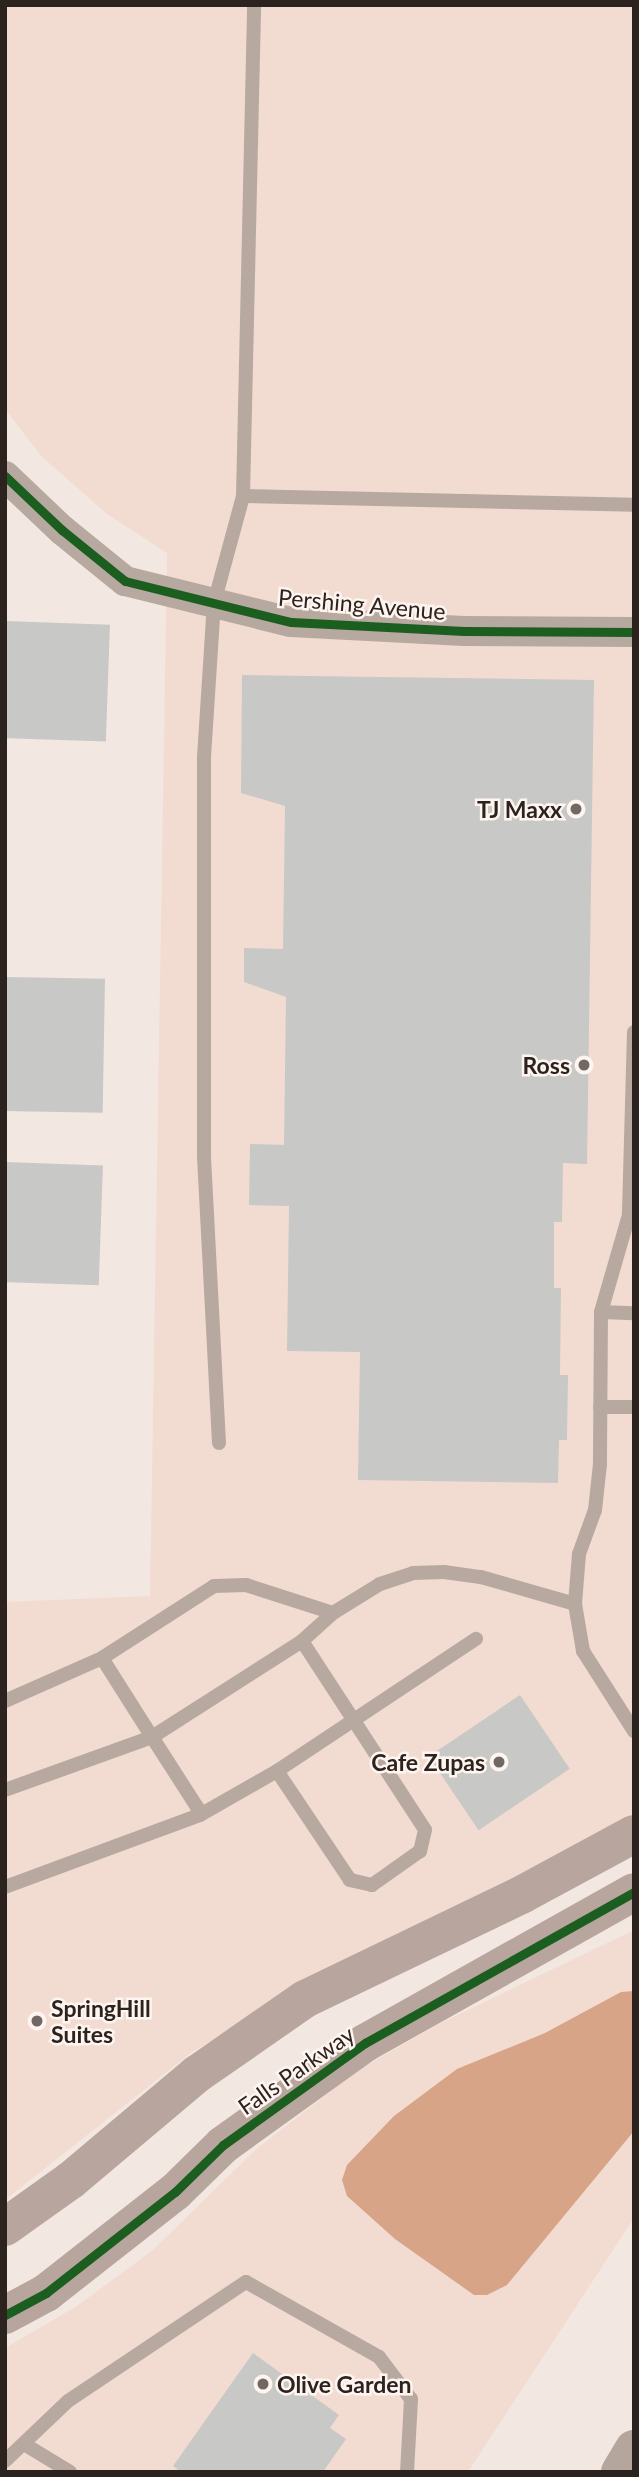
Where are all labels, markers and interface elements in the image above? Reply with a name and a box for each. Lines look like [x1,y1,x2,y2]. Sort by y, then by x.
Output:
street label: Pershing Avenue [277,583,447,625]
place label: TJ Maxx [477,795,562,823]
marker: TJ Maxx [568,801,584,817]
place label: Ross [523,1051,570,1079]
marker: Ross [576,1057,592,1073]
place label: Cafe Zupas [371,1748,485,1776]
marker: Cafe Zupas [491,1754,507,1770]
place label: SpringHill Suites [51,1994,151,2048]
marker: SpringHill Suites [29,2013,45,2029]
street label: Falls Parkway [233,2020,359,2120]
place label: Olive Garden [277,2370,412,2398]
marker: Olive Garden [255,2376,271,2392]

